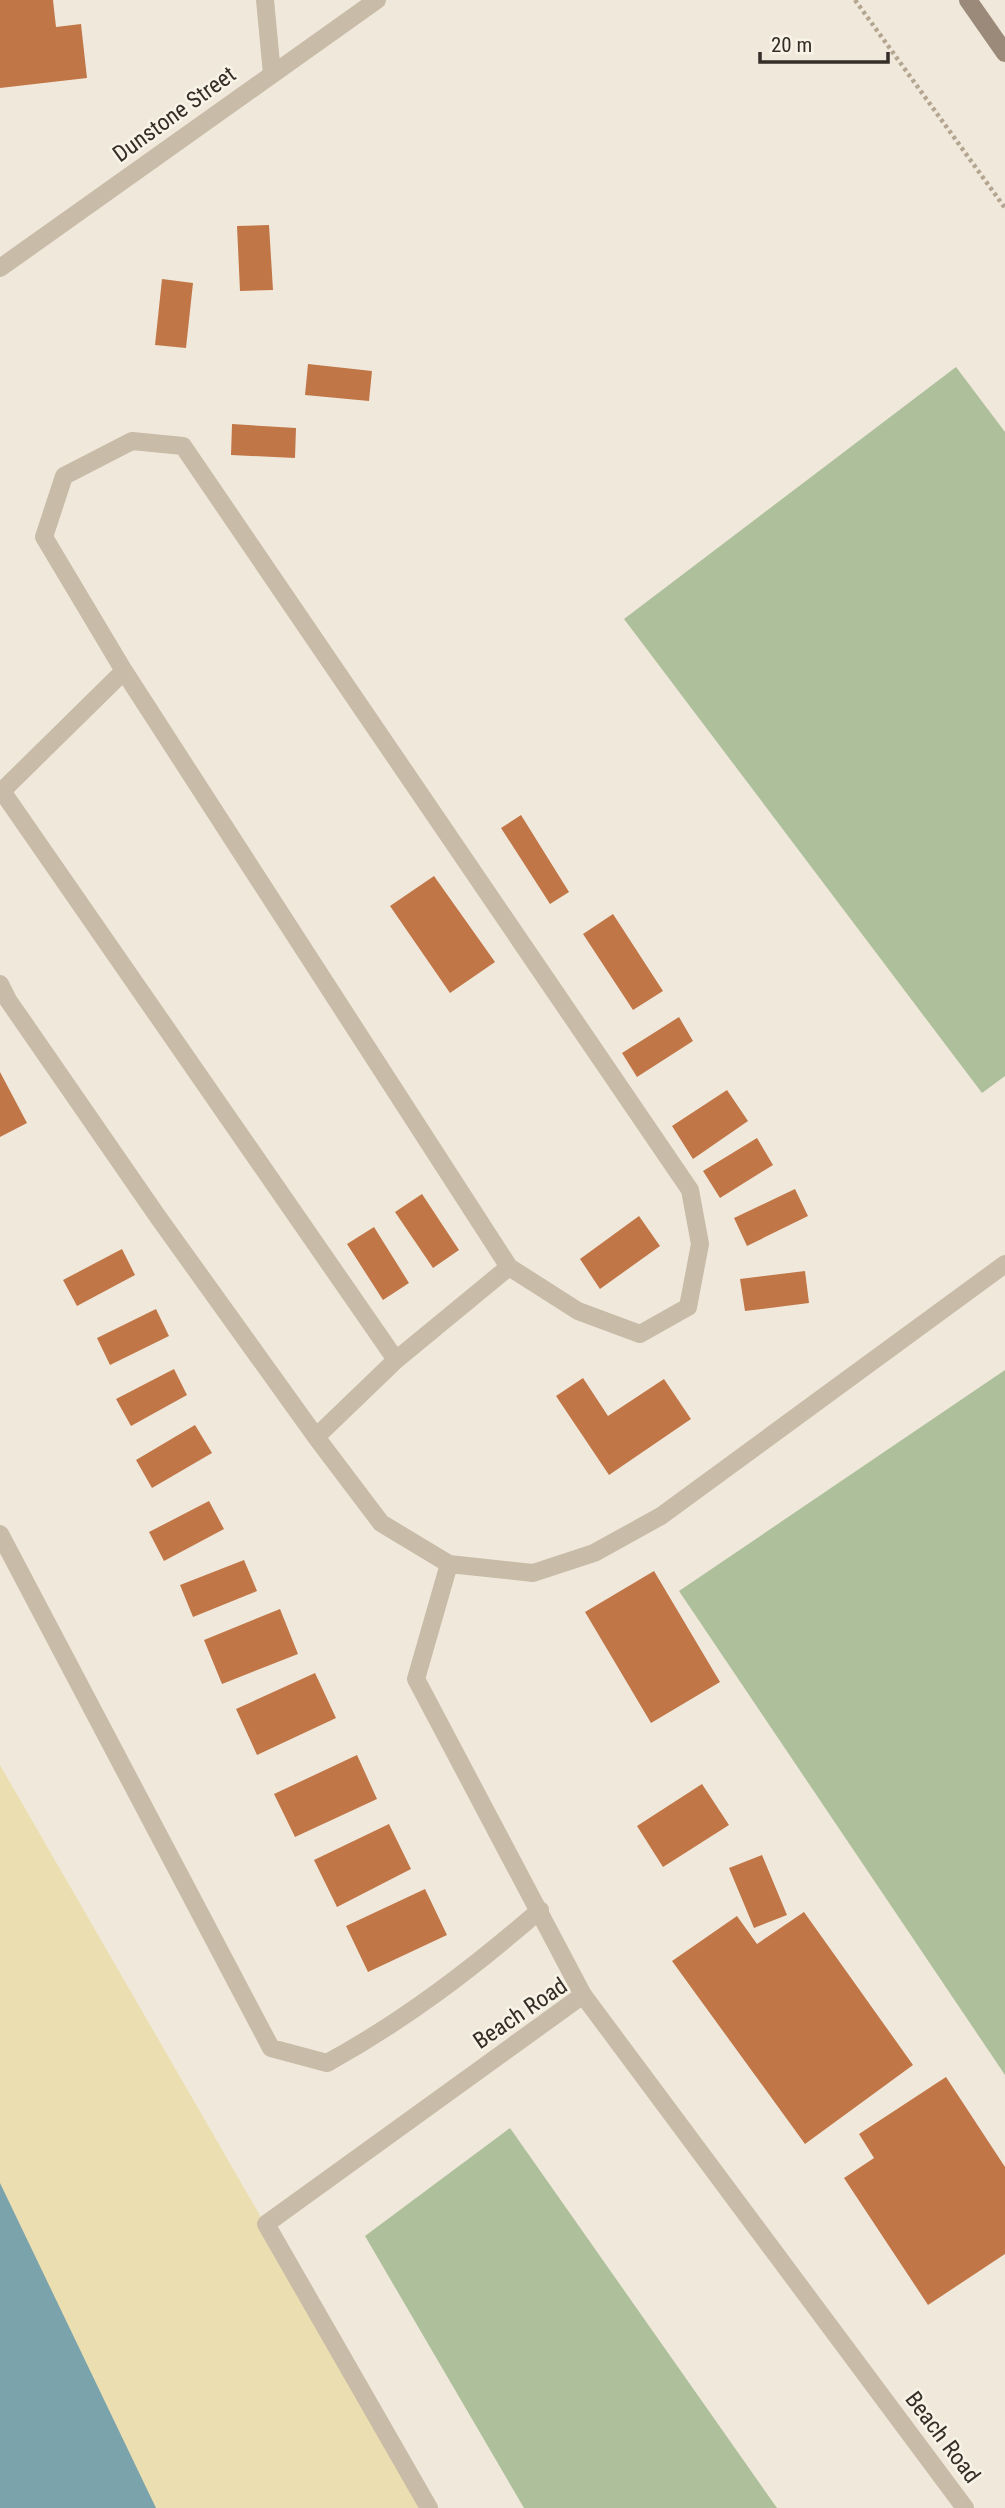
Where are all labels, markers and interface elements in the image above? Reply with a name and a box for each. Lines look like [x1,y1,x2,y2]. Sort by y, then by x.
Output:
scale bar [760,21,888,65]
text: 20 m [771,33,812,57]
street label: Dunstone Street [108,61,241,168]
street label: Beach Road [468,1972,572,2055]
street label: Beach Road [899,2386,986,2488]

